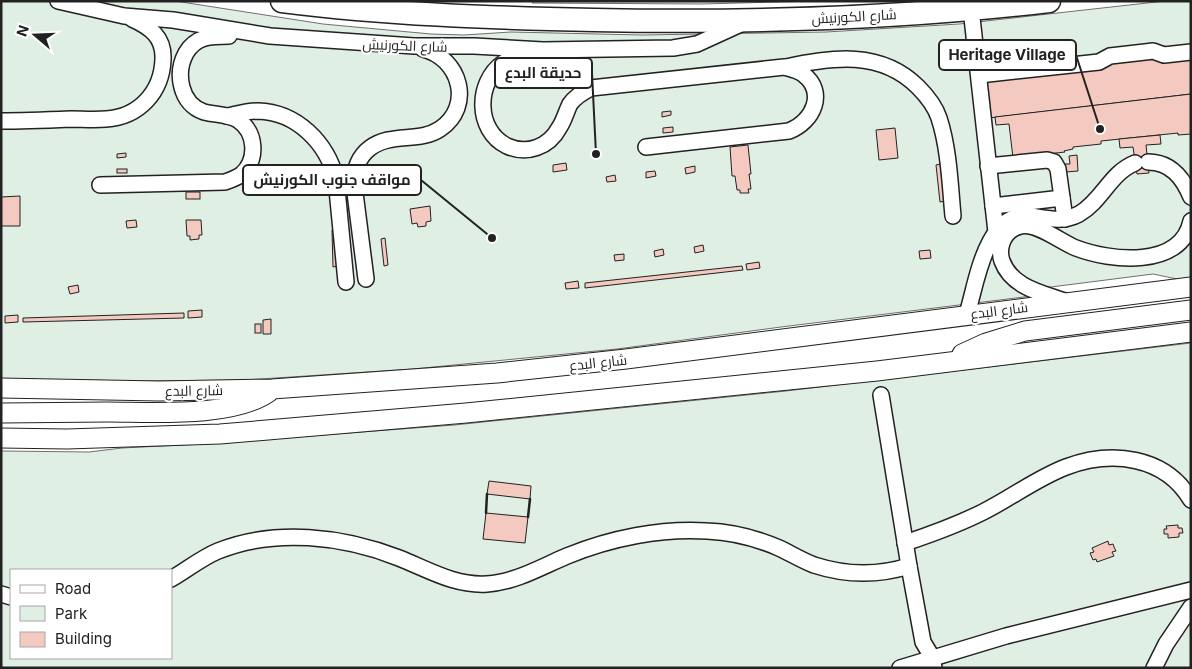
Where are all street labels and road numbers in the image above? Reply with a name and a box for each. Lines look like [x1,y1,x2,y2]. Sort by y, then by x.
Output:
street label: شارع الكورنيش [811,5,897,28]
street label: شارع الكورنيش [362,35,448,56]
street label: شارع البدع [969,298,1029,323]
street label: شارع البدع [568,351,628,374]
street label: شارع البدع [165,381,223,400]

